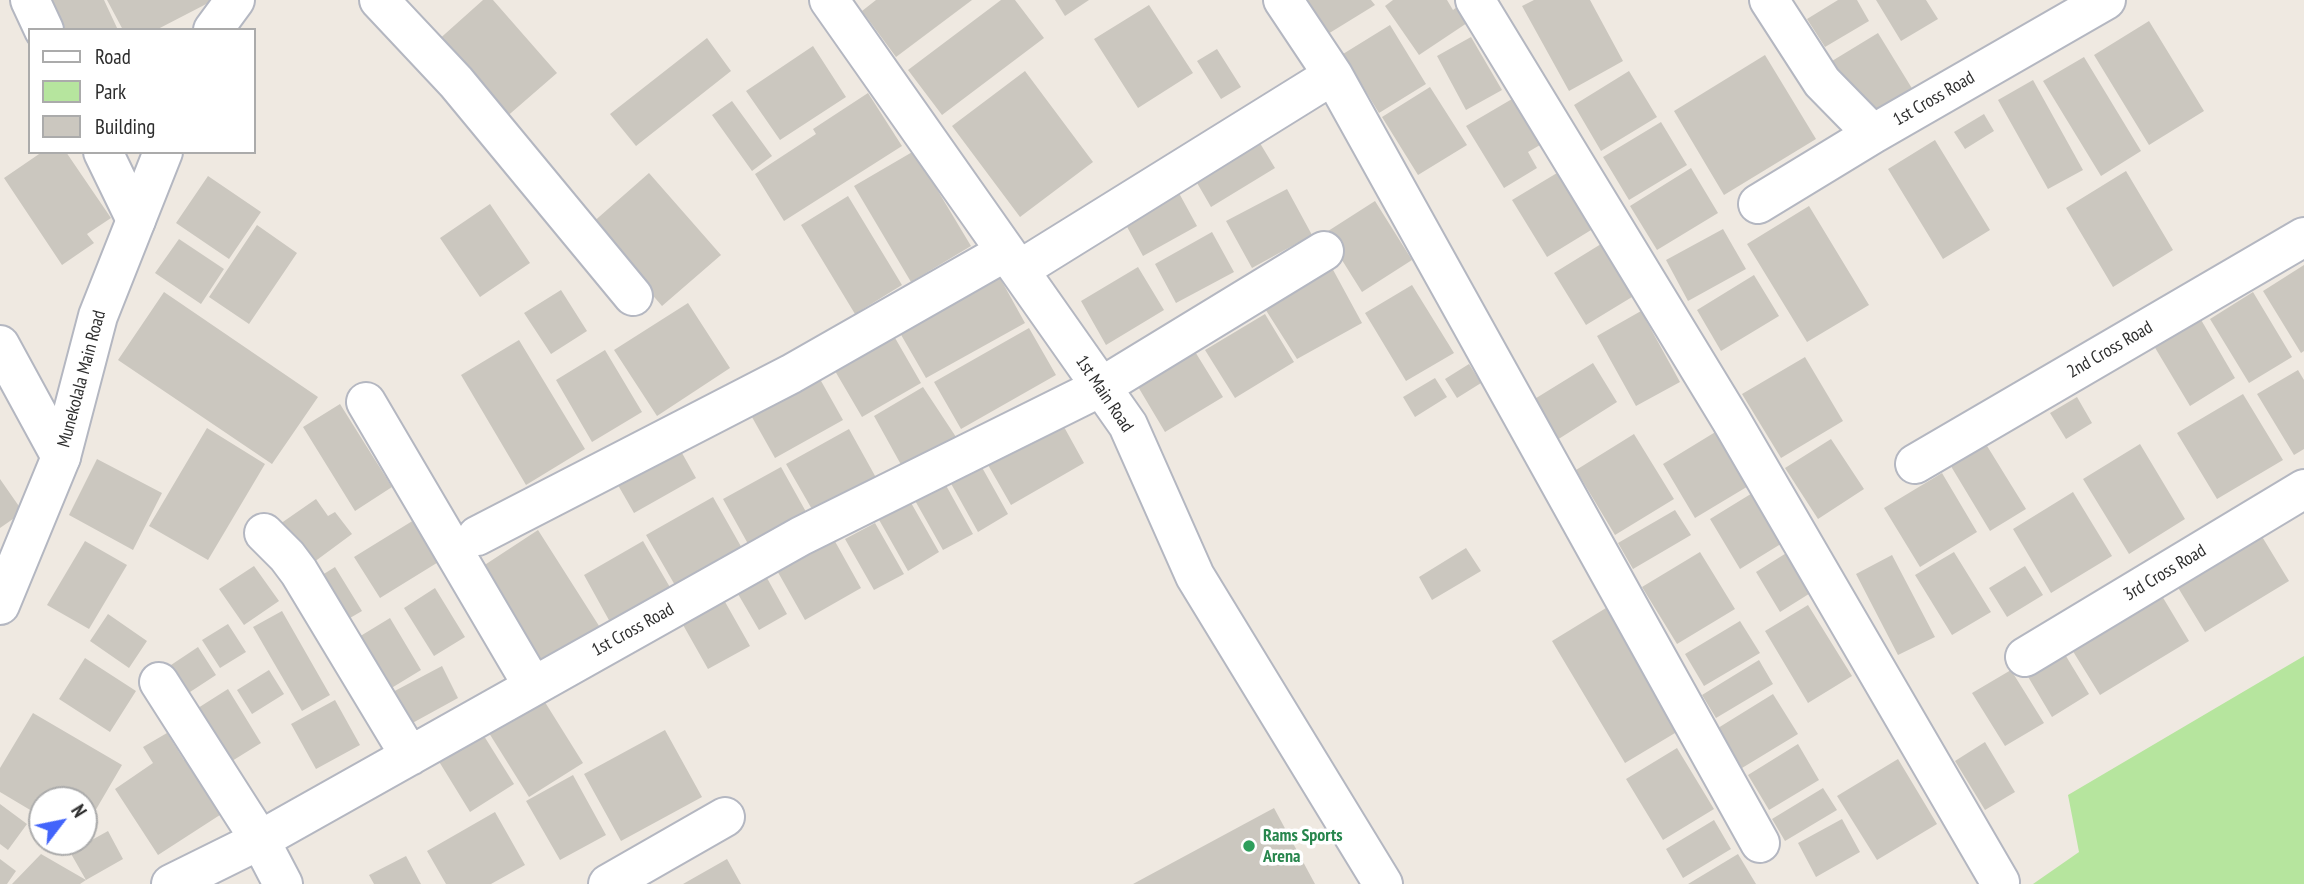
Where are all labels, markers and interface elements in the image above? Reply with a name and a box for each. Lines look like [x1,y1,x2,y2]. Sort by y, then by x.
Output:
legend [28,28,256,154]
text: Road [95,43,131,70]
street label: 1st Cross Road [1889,67,1979,131]
text: Park [95,78,126,105]
text: Building [95,113,155,140]
street label: Munekolala Main Road [53,308,111,450]
street label: 2nd Cross Road [2063,317,2157,383]
street label: 1st Main Road [1070,352,1138,436]
street label: 3rd Cross Road [2120,540,2210,606]
street label: 1st Cross Road [588,599,678,661]
north arrow [28,786,98,856]
text: N [66,800,92,822]
place label: Rams Sports Arena [1263,825,1343,868]
marker: Rams Sports Arena [1241,838,1257,854]

